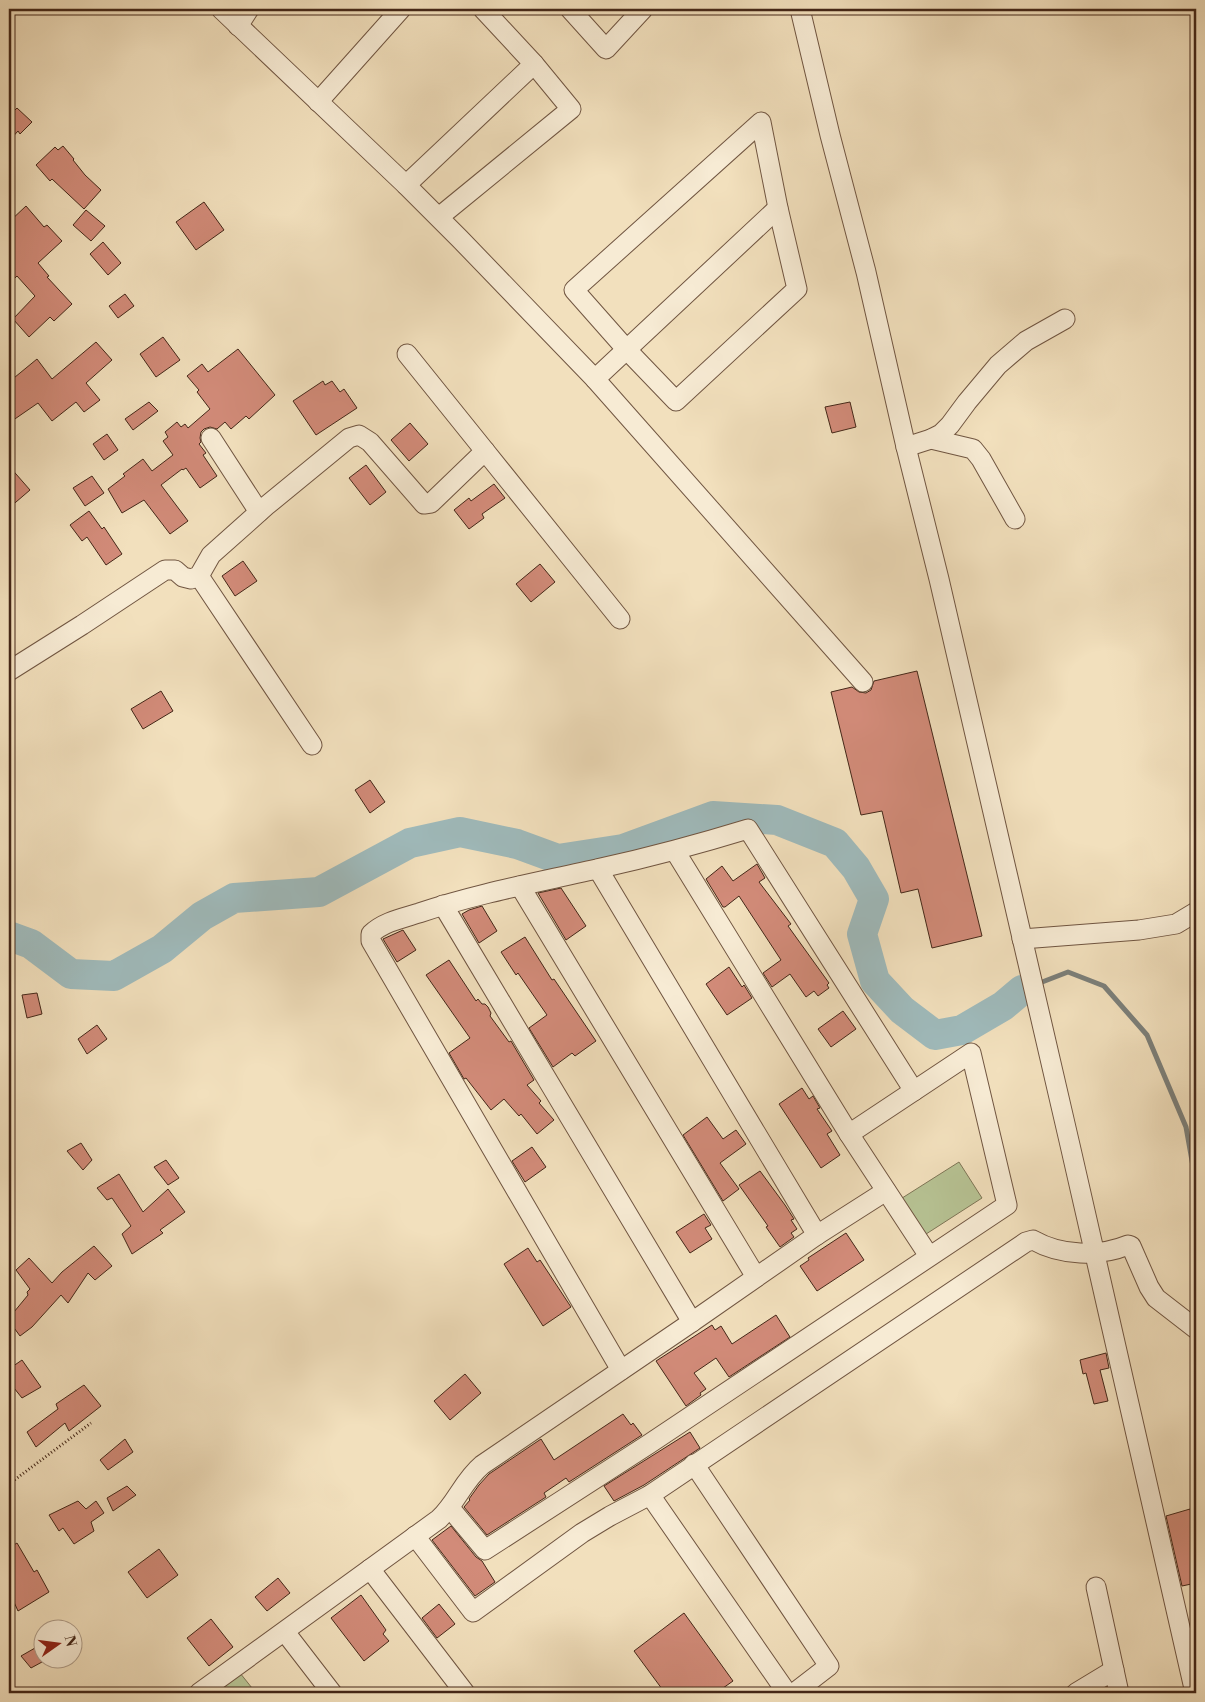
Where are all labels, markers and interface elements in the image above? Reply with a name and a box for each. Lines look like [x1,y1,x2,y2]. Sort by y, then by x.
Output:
north arrow [32,1620,82,1670]
text: N [60,1634,80,1649]

